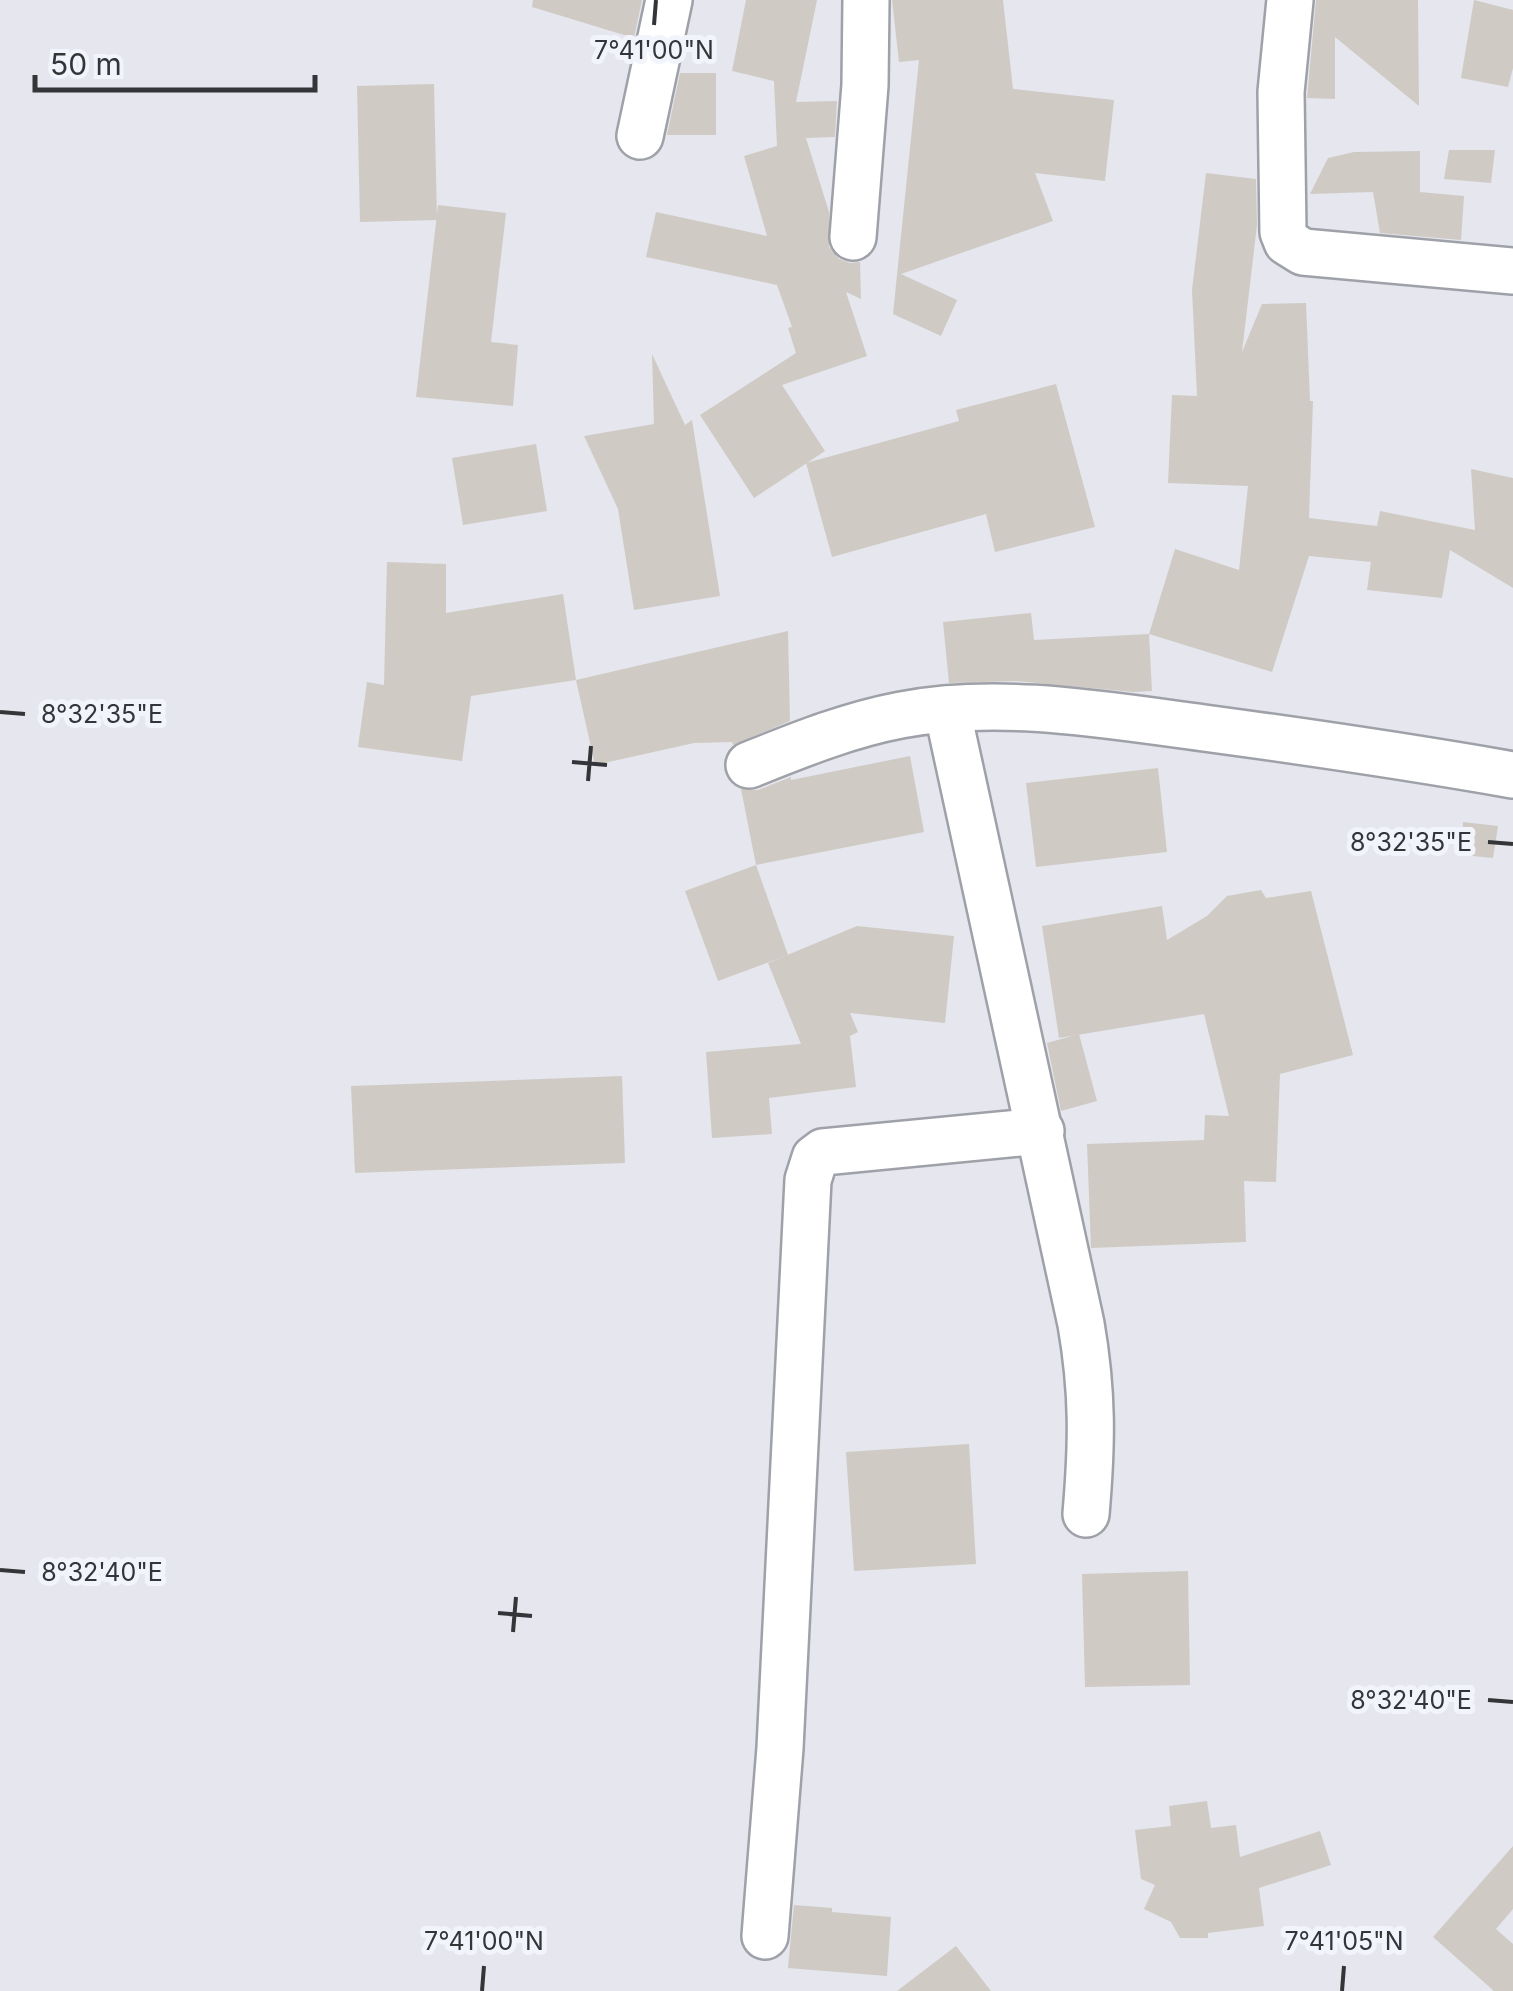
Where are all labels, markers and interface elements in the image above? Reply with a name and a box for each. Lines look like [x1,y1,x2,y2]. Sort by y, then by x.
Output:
scale bar [35,30,315,92]
text: 7°41'00"N [594,35,714,65]
text: 50 m [50,46,122,82]
text: 8°32'35"E [41,699,163,729]
text: 8°32'35"E [1350,827,1472,857]
text: 8°32'40"E [41,1557,163,1587]
text: 8°32'40"E [1350,1685,1472,1715]
text: 7°41'00"N [424,1926,544,1956]
text: 7°41'05"N [1284,1926,1404,1956]

